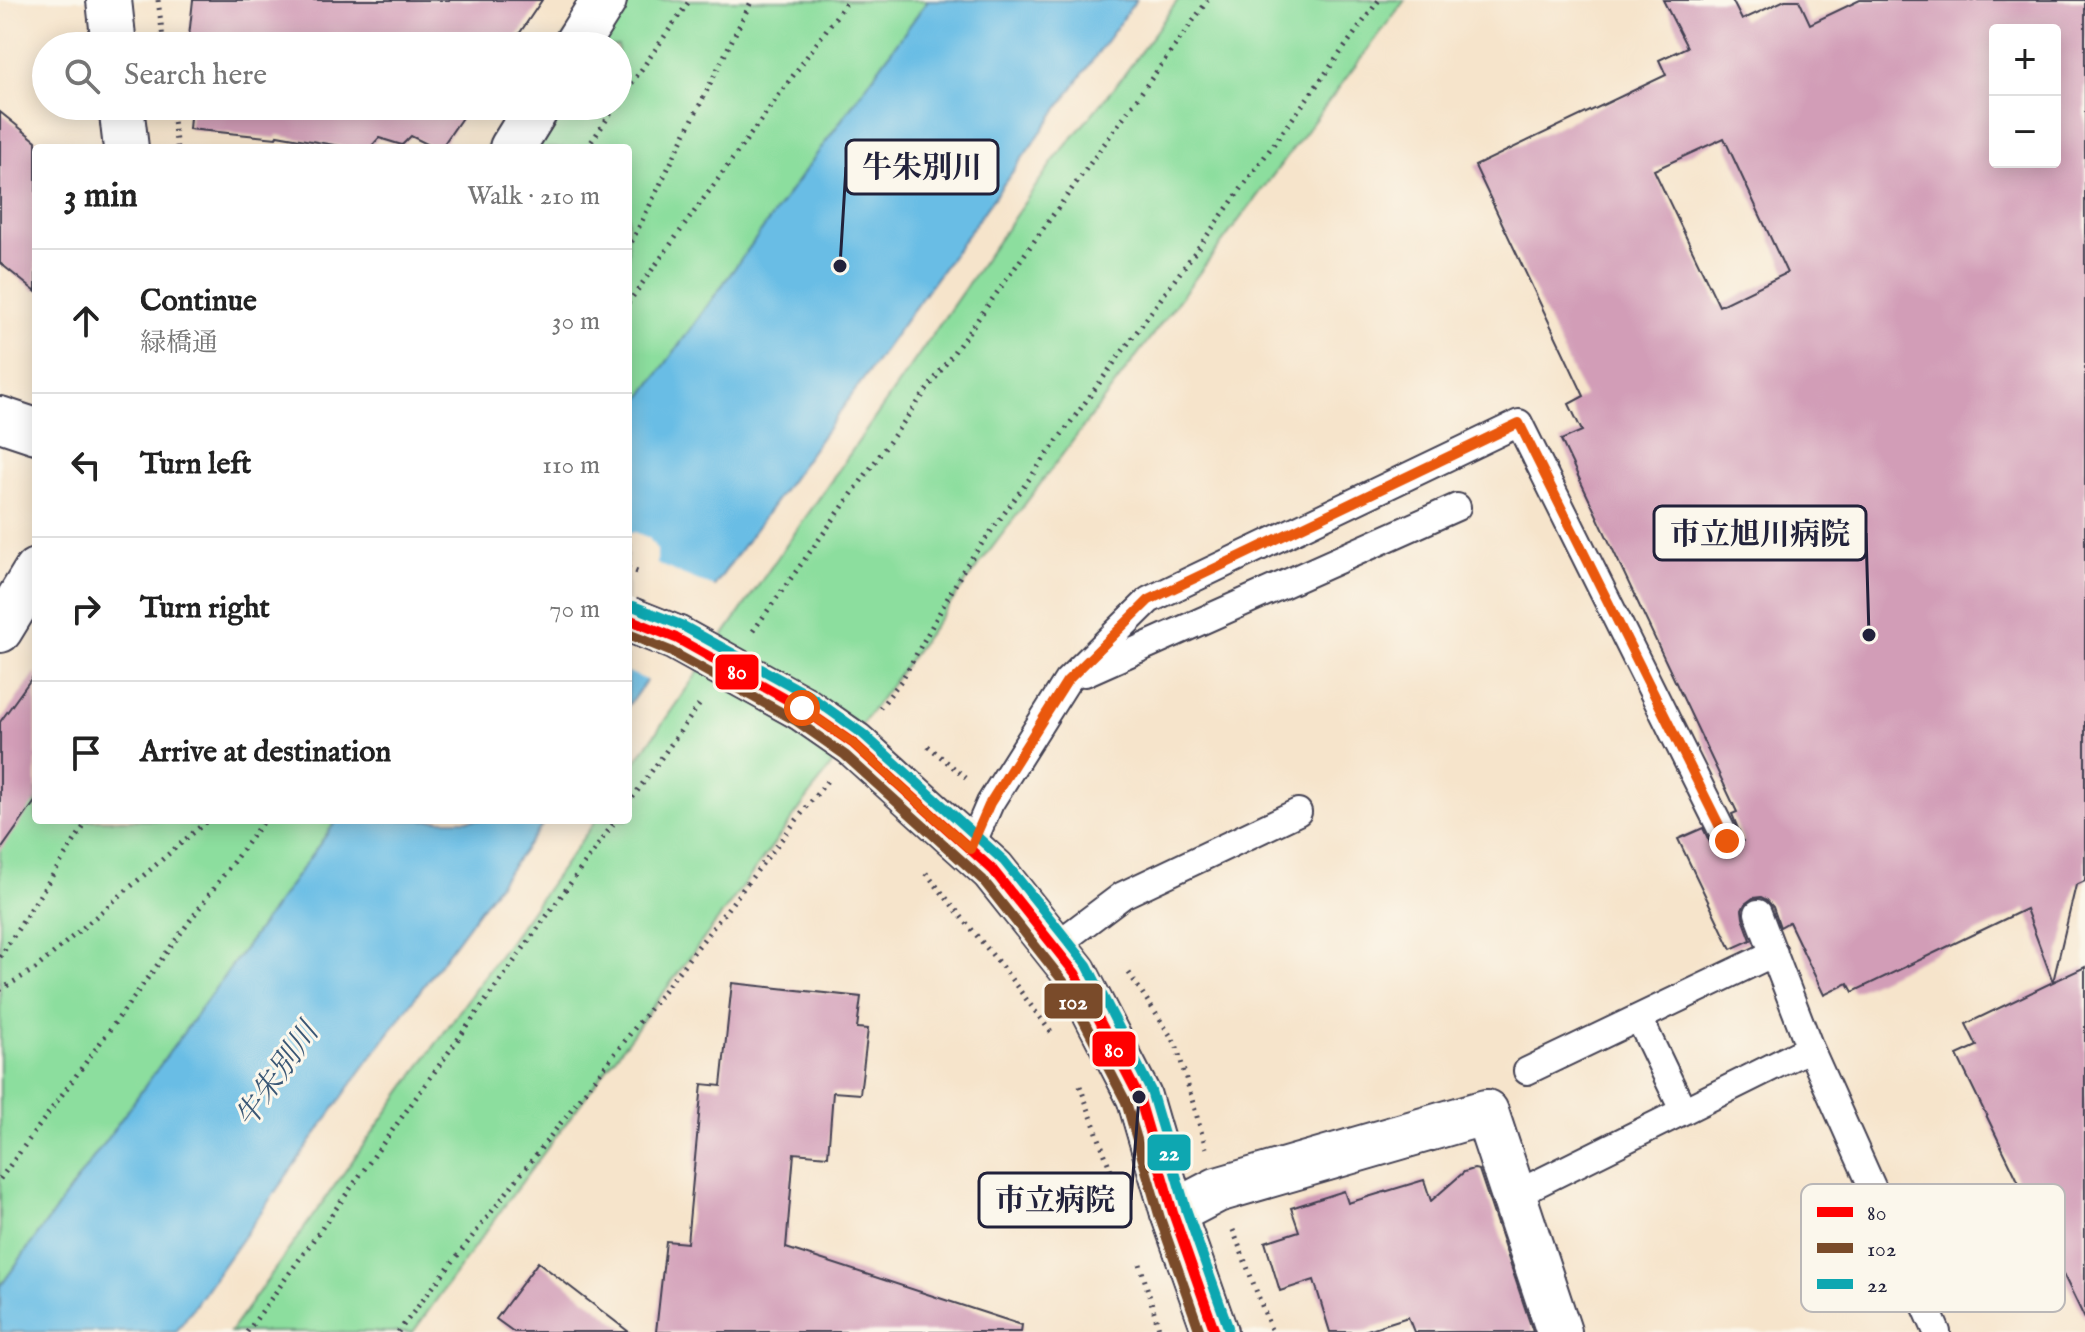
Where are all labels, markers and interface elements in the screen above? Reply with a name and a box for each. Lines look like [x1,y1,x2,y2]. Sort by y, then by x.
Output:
map controls [1989,24,2061,168]
button: + [1989,24,2061,96]
search box [32,32,632,120]
icon: search [60,54,104,98]
text: Search here [124,57,267,95]
button: − [1989,96,2061,168]
callout: 牛朱別川 [846,140,998,194]
text: 牛朱別川 [862,150,982,188]
text: 3 min [64,175,138,218]
text: Walk · 210 m [467,180,600,213]
text: Continue [140,283,257,321]
icon: ahead [64,299,108,343]
text: 30 m [552,305,600,338]
text: 緑橋通 [140,327,218,360]
icon: left [64,443,108,487]
text: Turn left [140,446,251,484]
text: 110 m [542,449,600,482]
callout: 市立旭川病院 [1654,506,1866,560]
text: 市立旭川病院 [1670,517,1850,555]
icon: right [64,587,108,631]
text: Turn right [140,590,270,628]
text: 70 m [549,593,600,626]
line badge: 80 [714,653,760,691]
text: 80 [727,659,747,687]
route start [784,690,820,726]
icon: arrive [64,731,108,775]
text: Arrive at destination [140,734,391,772]
route end [1709,823,1745,859]
line badge: 102 [1043,982,1104,1020]
text: 102 [1058,989,1088,1017]
water label: 牛朱別川 [228,1013,330,1136]
line badge: 80 [1091,1030,1137,1068]
text: 80 [1104,1037,1124,1065]
line badge: 22 [1146,1133,1192,1172]
text: 22 [1159,1140,1179,1168]
callout: 市立病院 [979,1173,1131,1227]
text: 市立病院 [995,1183,1115,1221]
legend [1801,1184,2065,1312]
text: 80 [1867,1200,1886,1228]
text: 102 [1867,1236,1896,1264]
text: 22 [1867,1272,1888,1300]

